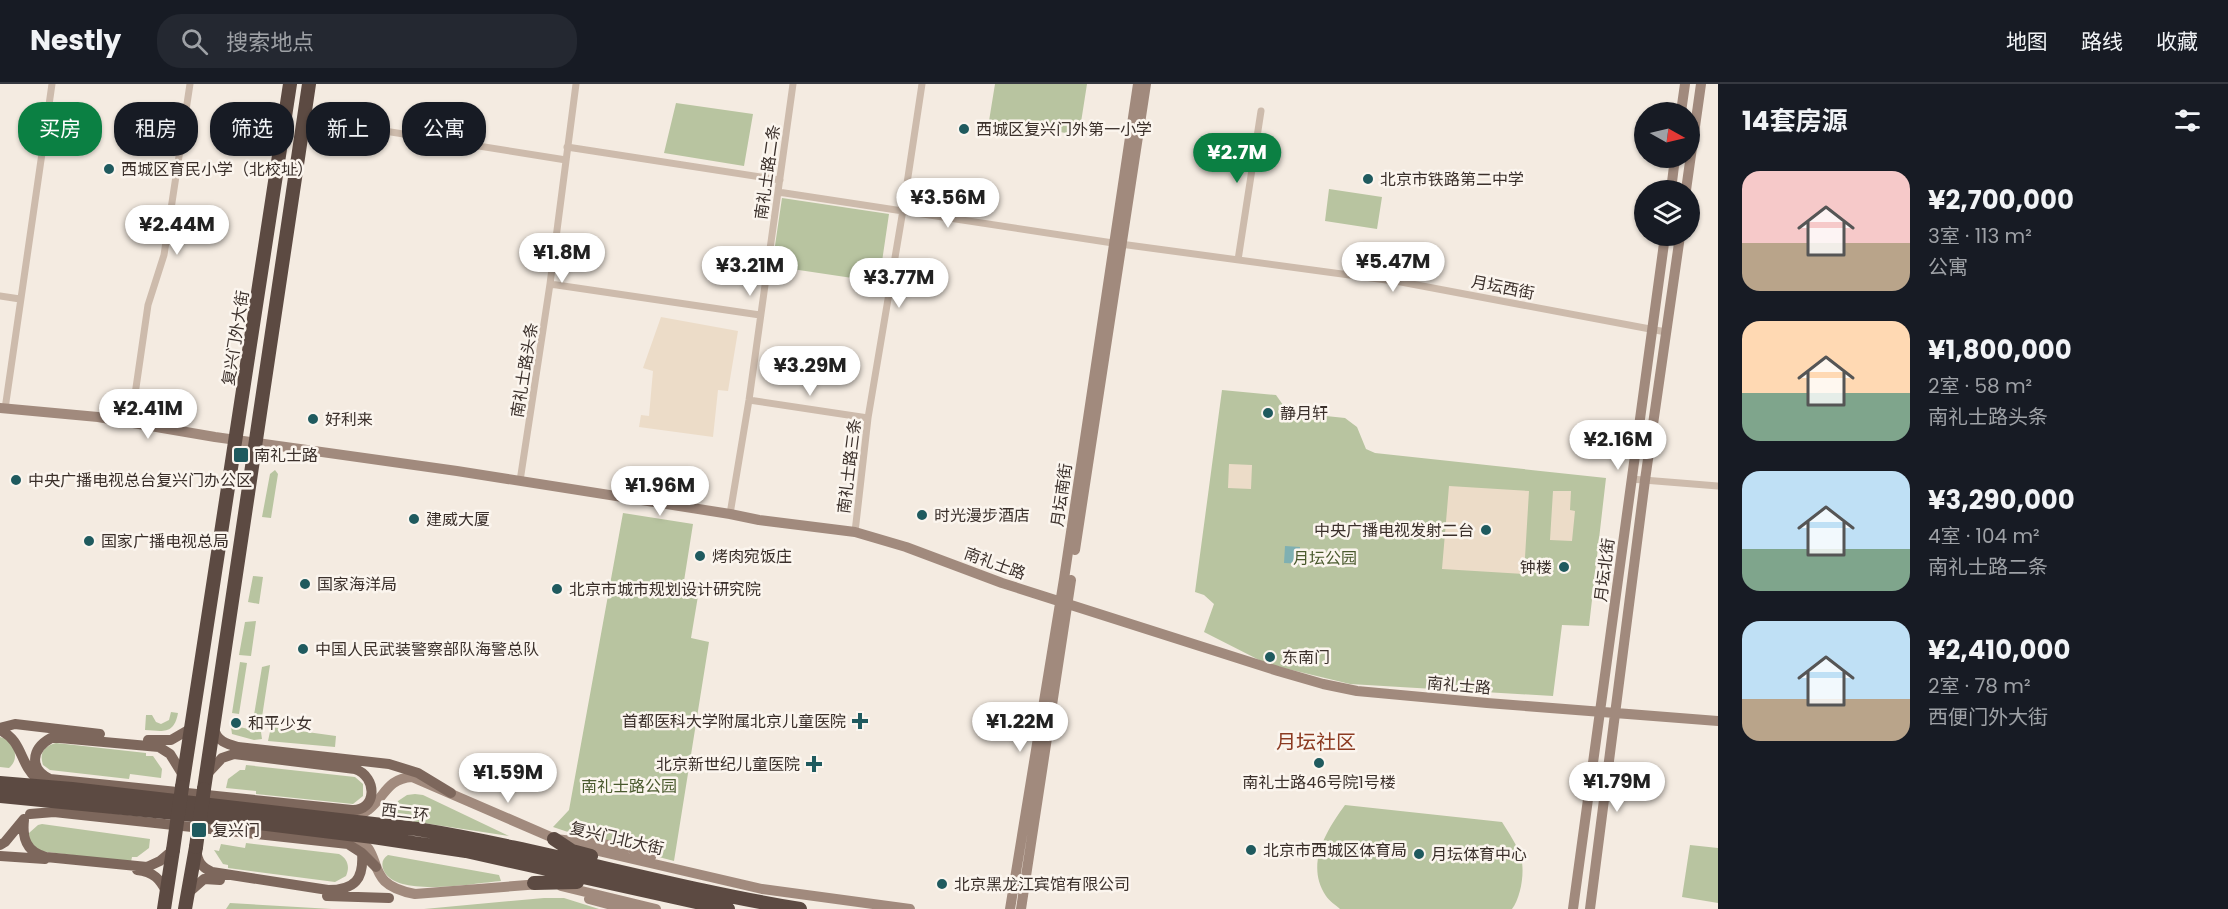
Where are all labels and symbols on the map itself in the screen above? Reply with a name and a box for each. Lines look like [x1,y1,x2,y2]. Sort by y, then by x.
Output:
north arrow [1634,102,1700,168]
place label: 西城区复兴门外第一小学 [976,118,1152,141]
marker: 西城区复兴门外第一小学 [957,122,971,136]
street label: 南礼士路二条 [749,123,786,221]
pin: ¥2.7M [1195,133,1279,184]
place label: 西城区育民小学（北校址） [121,158,313,181]
marker: 西城区育民小学（北校址） [102,162,116,176]
place label: 北京市铁路第二中学 [1380,168,1524,191]
marker: 北京市铁路第二中学 [1361,172,1375,186]
pin: ¥3.56M [899,178,997,229]
pin: ¥2.44M [128,205,226,256]
pin: ¥1.8M [520,233,604,284]
pin: ¥5.47M [1344,242,1442,293]
pin: ¥3.21M [701,246,799,297]
pin: ¥3.77M [850,258,948,309]
street label: 月坛西街 [1469,270,1537,305]
street label: 复兴门外大街 [217,289,254,387]
street label: 南礼士路头条 [506,321,543,419]
pin: ¥3.29M [761,346,859,397]
pin: ¥2.41M [99,389,197,440]
place label: 静月轩 [1280,402,1328,425]
marker: 静月轩 [1261,406,1275,420]
place label: 好利来 [325,408,373,431]
marker: 好利来 [306,412,320,426]
street label: 南礼士路三条 [832,417,867,515]
pin: ¥2.16M [1569,420,1667,471]
place label: 南礼士路 [254,444,318,467]
marker: 南礼士路 [232,446,250,464]
street label: 月坛南街 [1046,462,1077,528]
pin: ¥1.96M [611,466,709,517]
place label: 中央广播电视总台复兴门办公区 [28,469,252,492]
marker: 中央广播电视总台复兴门办公区 [9,473,23,487]
place label: 时光漫步酒店 [934,504,1030,527]
place label: 建威大厦 [426,508,490,531]
marker: 时光漫步酒店 [915,508,929,522]
marker: 建威大厦 [407,512,421,526]
place label: 中央广播电视发射二台 [1314,519,1474,542]
marker: 中央广播电视发射二台 [1479,523,1493,537]
place label: 国家广播电视总局 [101,530,229,553]
marker: 国家广播电视总局 [82,534,96,548]
street label: 月坛北街 [1589,537,1620,603]
street label: 南礼士路 [961,542,1029,585]
place label: 烤肉宛饭庄 [712,545,792,568]
park label: 月坛公园 [1293,547,1357,570]
marker: 烤肉宛饭庄 [693,549,707,563]
place label: 钟楼 [1520,556,1552,579]
marker: 钟楼 [1557,560,1571,574]
place label: 国家海洋局 [317,573,397,596]
marker: 国家海洋局 [298,577,312,591]
place label: 北京市城市规划设计研究院 [569,578,761,601]
marker: 北京市城市规划设计研究院 [550,582,564,596]
place label: 中国人民武装警察部队海警总队 [315,638,539,661]
marker: 中国人民武装警察部队海警总队 [296,642,310,656]
place label: 东南门 [1282,646,1330,669]
marker: 东南门 [1263,650,1277,664]
street label: 南礼士路 [1426,671,1492,700]
pin: ¥1.22M [971,702,1069,753]
place label: 首都医科大学附属北京儿童医院 [622,710,846,733]
place label: 和平少女 [248,712,312,735]
marker: 首都医科大学附属北京儿童医院 [851,712,869,730]
marker: 和平少女 [229,716,243,730]
district label: 月坛社区 [1276,728,1356,756]
pin: ¥1.59M [459,753,557,804]
place label: 北京新世纪儿童医院 [656,753,800,776]
marker: 北京新世纪儿童医院 [805,755,823,773]
marker: 南礼士路46号院1号楼 [1312,756,1326,770]
pin: ¥1.79M [1568,762,1666,813]
place label: 南礼士路46号院1号楼 [1242,771,1396,794]
park label: 南礼士路公园 [581,775,677,798]
street label: 西二环 [380,798,430,827]
street label: 复兴门北大街 [568,816,666,860]
place label: 复兴门 [212,819,260,842]
marker: 复兴门 [190,821,208,839]
place label: 北京市西城区体育局 [1263,839,1407,862]
marker: 北京市西城区体育局 [1244,843,1258,857]
place label: 月坛体育中心 [1431,843,1527,866]
marker: 月坛体育中心 [1412,847,1426,861]
place label: 北京黑龙江宾馆有限公司 [954,873,1130,896]
marker: 北京黑龙江宾馆有限公司 [935,877,949,891]

